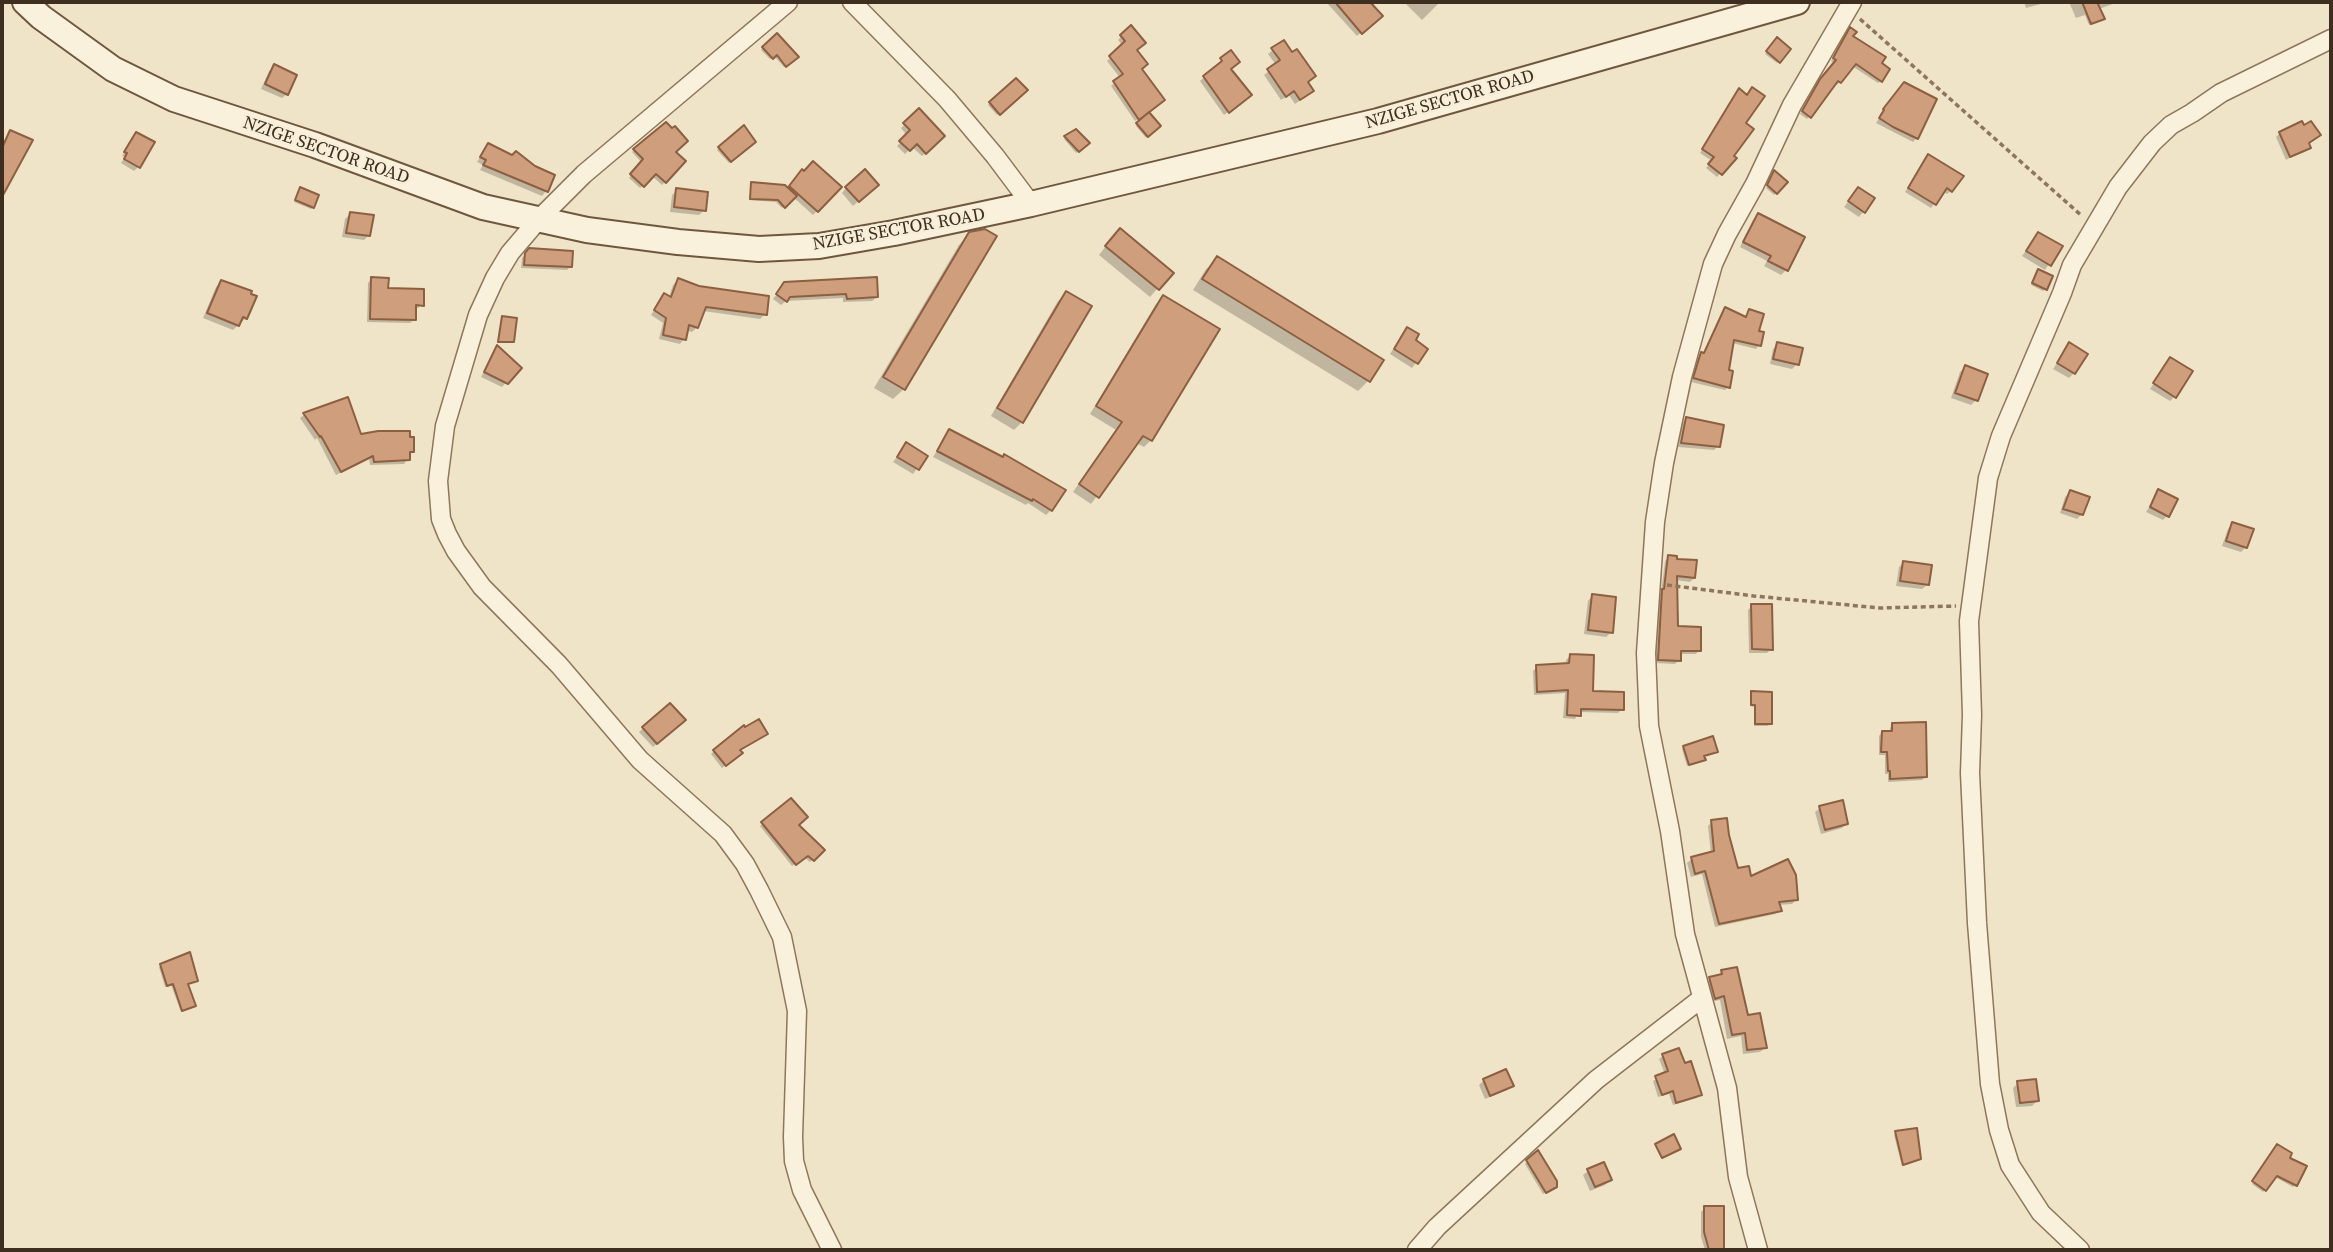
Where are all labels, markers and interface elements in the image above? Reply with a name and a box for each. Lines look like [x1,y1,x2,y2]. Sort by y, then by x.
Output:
street label: NZIGE SECTOR ROAD [1363,66,1537,134]
street label: NZIGE SECTOR ROAD [240,112,412,190]
street label: NZIGE SECTOR ROAD [811,204,987,256]

